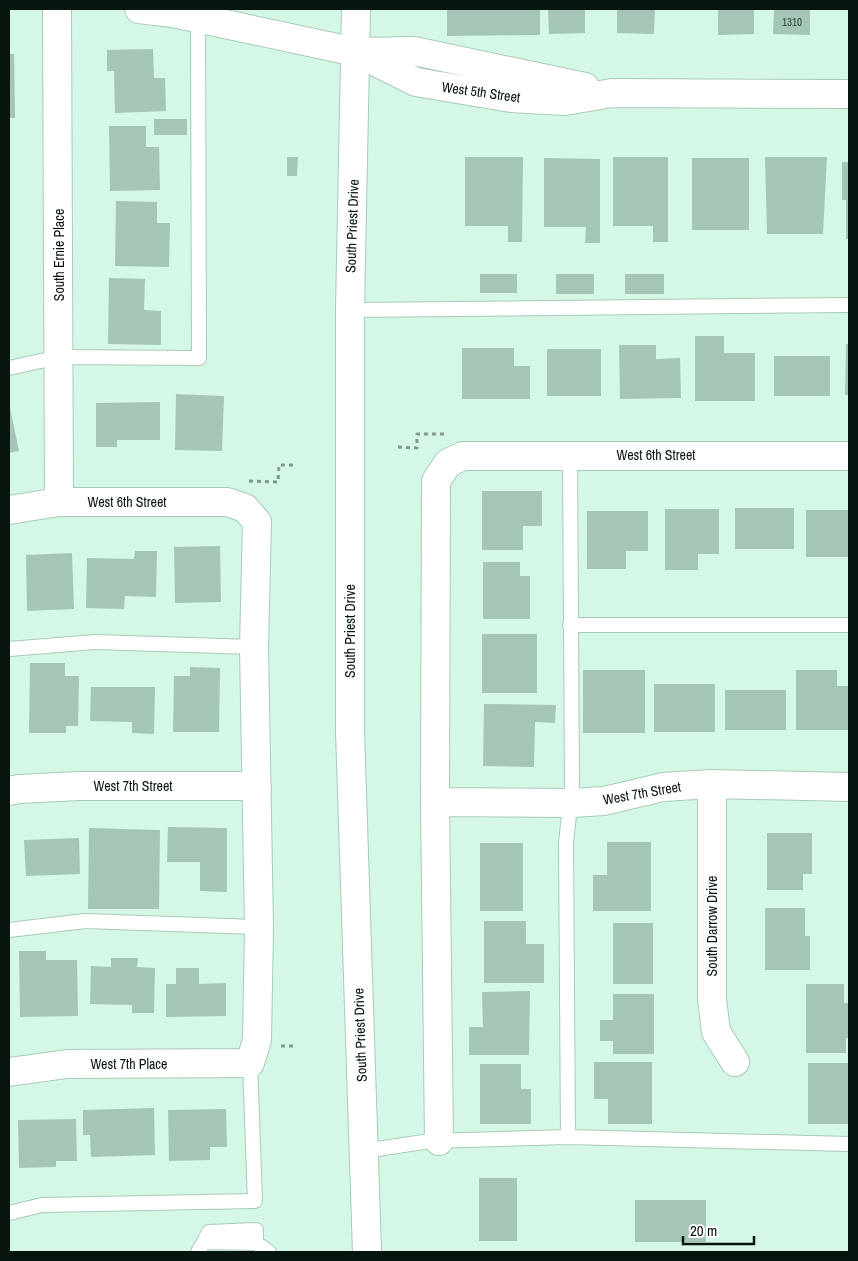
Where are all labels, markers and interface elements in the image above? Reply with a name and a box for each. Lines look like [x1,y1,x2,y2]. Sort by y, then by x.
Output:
house number: 1310 [782,15,802,29]
street label: West 5th Street [441,78,521,106]
street label: South Priest Drive [341,179,363,273]
street label: South Ernie Place [50,209,68,301]
street label: West 6th Street [617,446,695,464]
street label: West 6th Street [88,493,166,511]
street label: South Priest Drive [341,584,359,678]
street label: West 7th Street [94,777,172,795]
street label: West 7th Street [602,777,682,809]
street label: South Darrow Drive [703,876,721,976]
street label: South Priest Drive [349,988,371,1082]
street label: West 7th Place [90,1055,168,1073]
scale bar [683,1214,754,1246]
text: 20 m [690,1220,717,1241]

